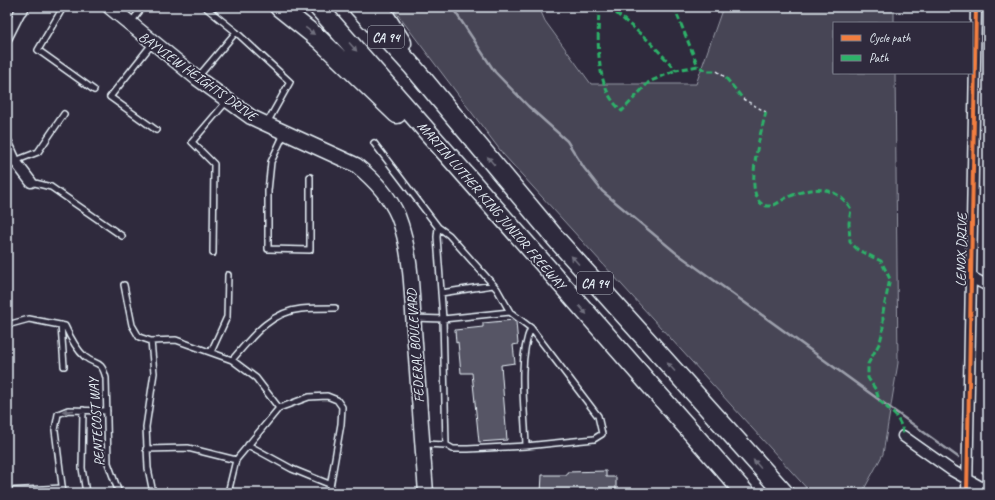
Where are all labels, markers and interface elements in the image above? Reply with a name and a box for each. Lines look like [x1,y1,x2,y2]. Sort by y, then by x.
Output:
legend [833,22,973,74]
road number: CA 94 [368,26,404,48]
one-way arrow [305,27,316,35]
street label: BAYVIEW HEIGHTS DRIVE [136,28,262,126]
text: Cycle path [869,30,911,46]
one-way arrow [349,41,358,52]
text: Path [869,50,889,66]
street label: MARTIN LUTHER KING JUNIOR FREEWAY [414,118,571,294]
one-way arrow [486,155,495,166]
street label: LENOX DRIVE [952,212,971,287]
one-way arrow [570,255,579,265]
road number: CA 94 [577,272,613,294]
street label: FEDERAL BOULEVARD [403,287,428,403]
one-way arrow [579,304,588,315]
one-way arrow [666,362,675,372]
street label: PENTECOST WAY [85,375,108,467]
one-way arrow [62,407,74,414]
one-way arrow [753,459,762,469]

